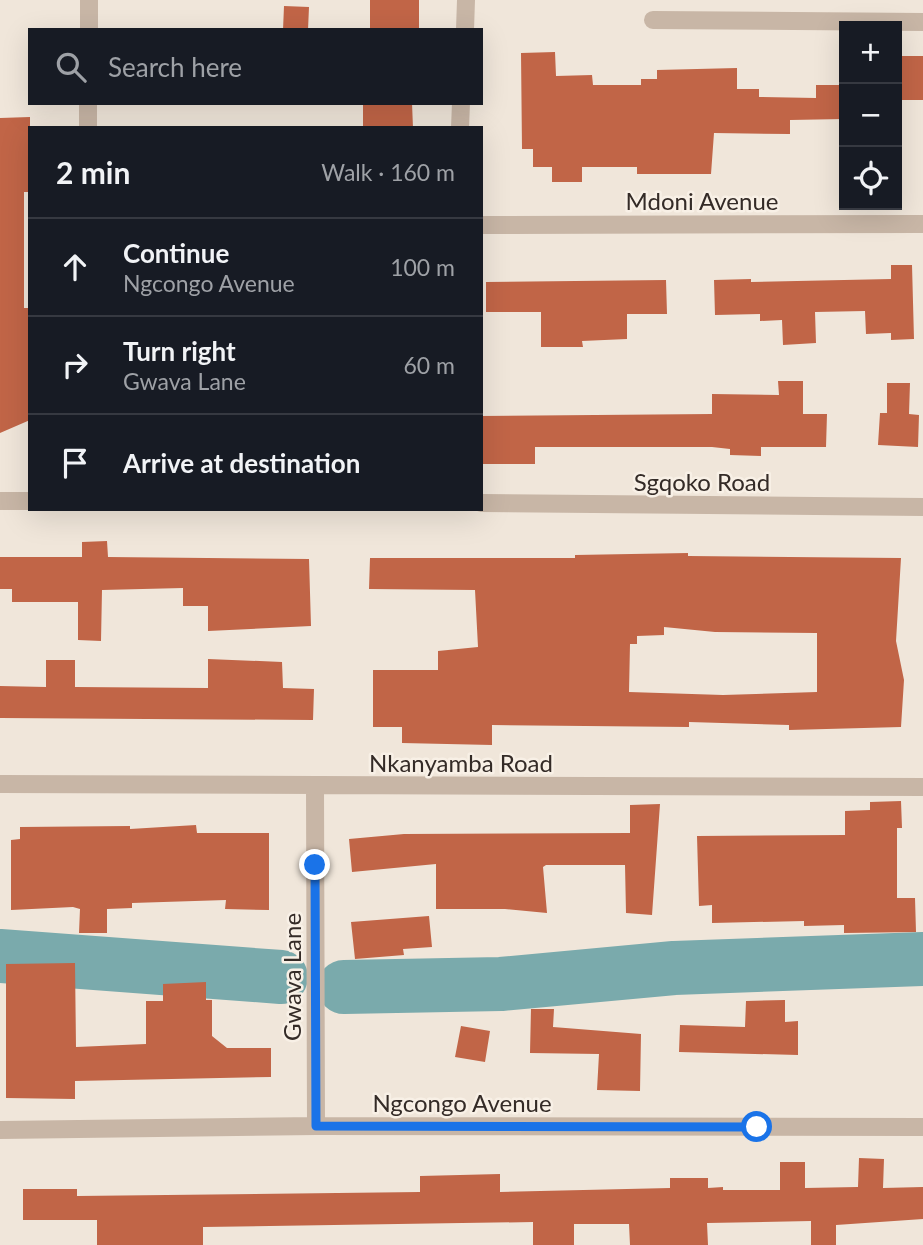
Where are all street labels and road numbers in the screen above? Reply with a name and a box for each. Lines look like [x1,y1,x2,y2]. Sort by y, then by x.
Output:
street label: Mdoni Avenue [626,186,778,215]
street label: Sgqoko Road [634,467,770,496]
street label: Nkanyamba Road [369,748,553,777]
street label: Gwava Lane [277,913,306,1041]
street label: Ngcongo Avenue [372,1088,552,1117]

